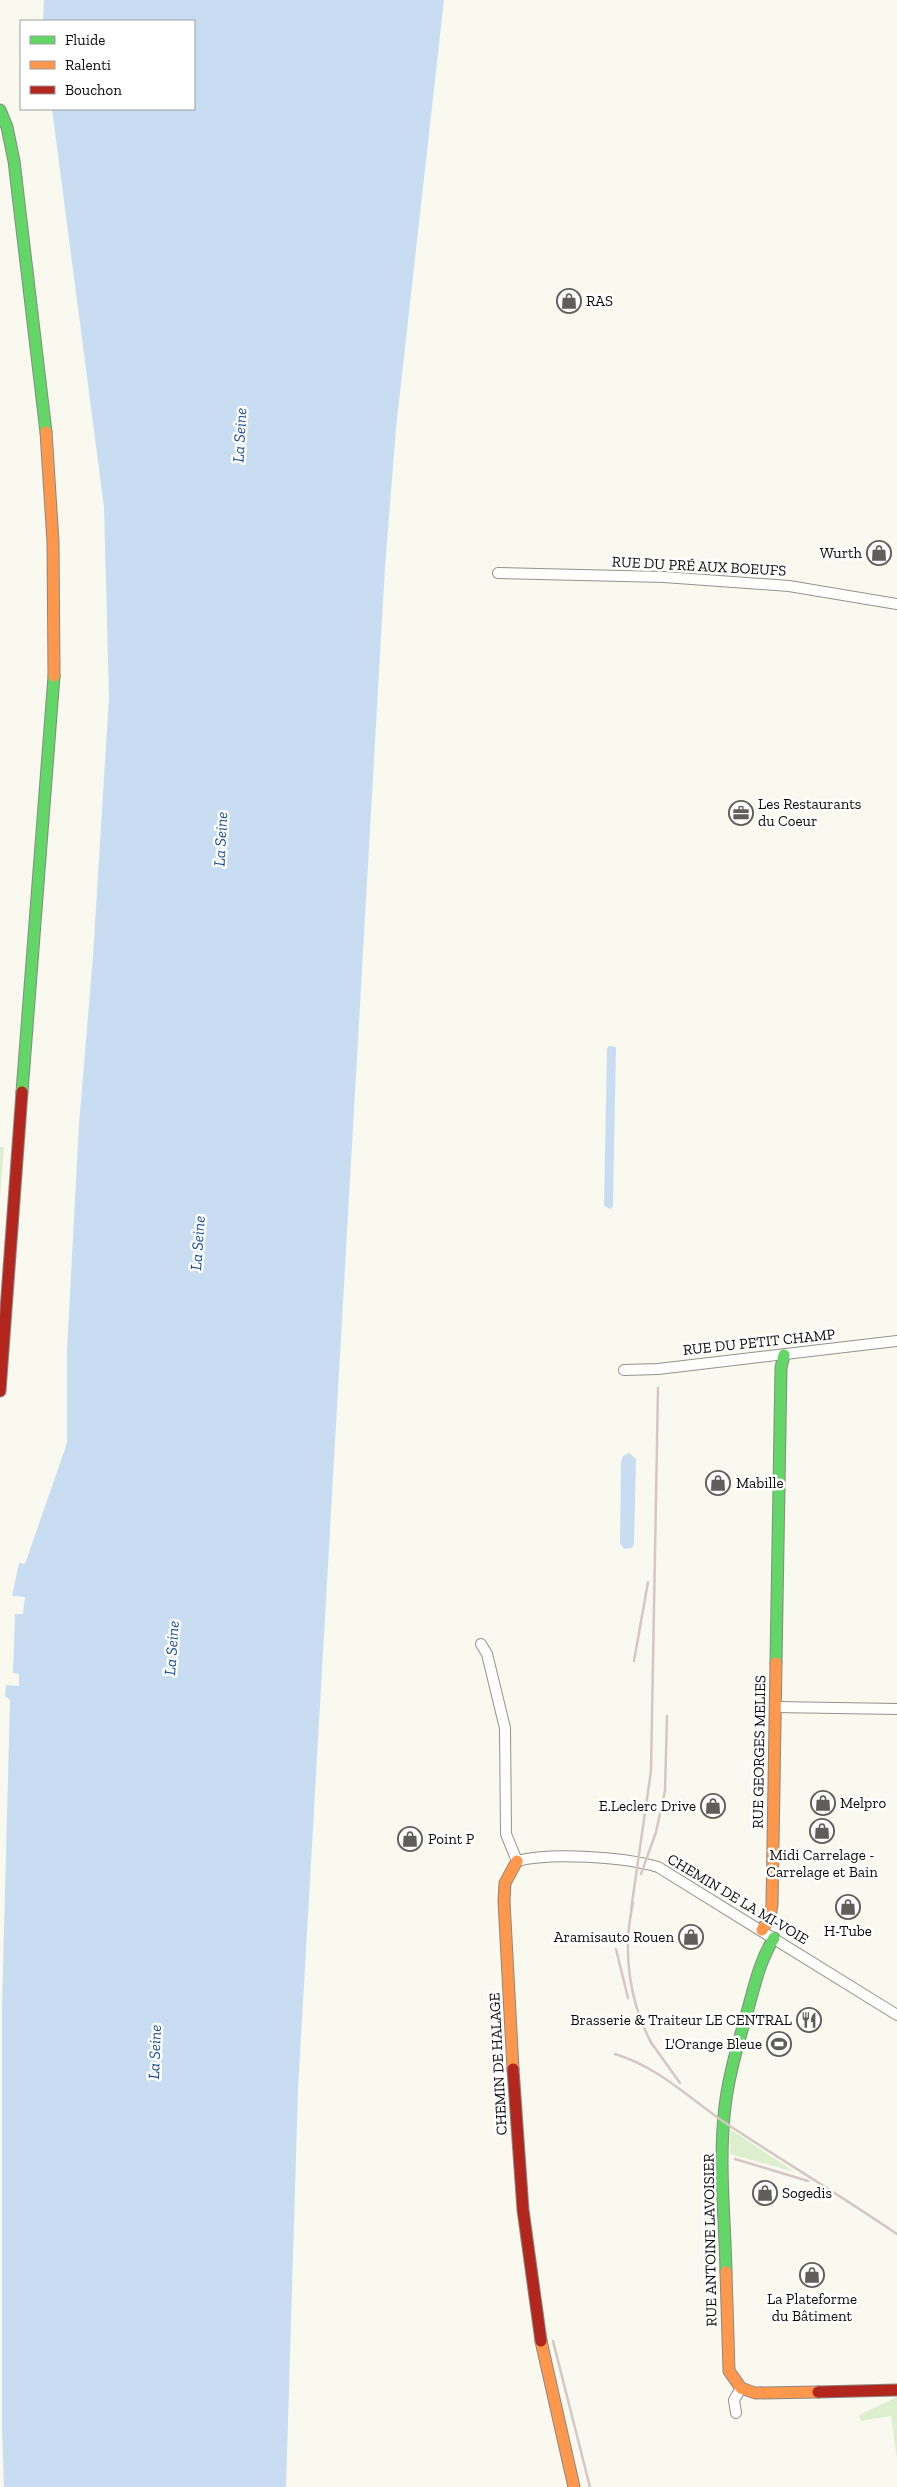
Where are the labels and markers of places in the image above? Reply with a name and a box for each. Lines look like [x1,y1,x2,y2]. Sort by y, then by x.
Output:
shop icon: RAS [556,288,582,314]
place label: RAS [586,292,613,310]
shop icon: Wurth [866,540,892,566]
place label: Wurth [820,544,863,562]
place label: Les Restaurants du Coeur [758,795,861,830]
office icon: Les Restaurants du Coeur [728,800,754,826]
shop icon: Mabille [705,1470,731,1496]
place label: Mabille [736,1474,784,1492]
shop icon: Melpro [810,1790,836,1816]
shop icon: E.Leclerc Drive [700,1793,726,1819]
place label: Melpro [840,1794,886,1812]
place label: E.Leclerc Drive [599,1797,696,1815]
shop icon: Midi Carrelage - Carrelage et Bain [809,1818,835,1844]
shop icon: Point P [397,1826,423,1852]
place label: Point P [428,1830,475,1848]
place label: Midi Carrelage - Carrelage et Bain [766,1846,878,1881]
shop icon: H-Tube [835,1894,861,1920]
place label: H-Tube [824,1922,872,1940]
shop icon: Aramisauto Rouen [678,1924,704,1950]
place label: Aramisauto Rouen [554,1928,674,1946]
restaurant icon: Brasserie & Traiteur LE CENTRAL [796,2007,822,2033]
place label: Brasserie & Traiteur LE CENTRAL [570,2011,792,2029]
sports icon: L'Orange Bleue [766,2031,792,2057]
place label: L'Orange Bleue [665,2035,762,2053]
shop icon: Sogedis [752,2180,778,2206]
place label: Sogedis [782,2184,832,2202]
shop icon: La Plateforme du Bâtiment [799,2262,825,2288]
place label: La Plateforme du Bâtiment [767,2290,857,2325]

